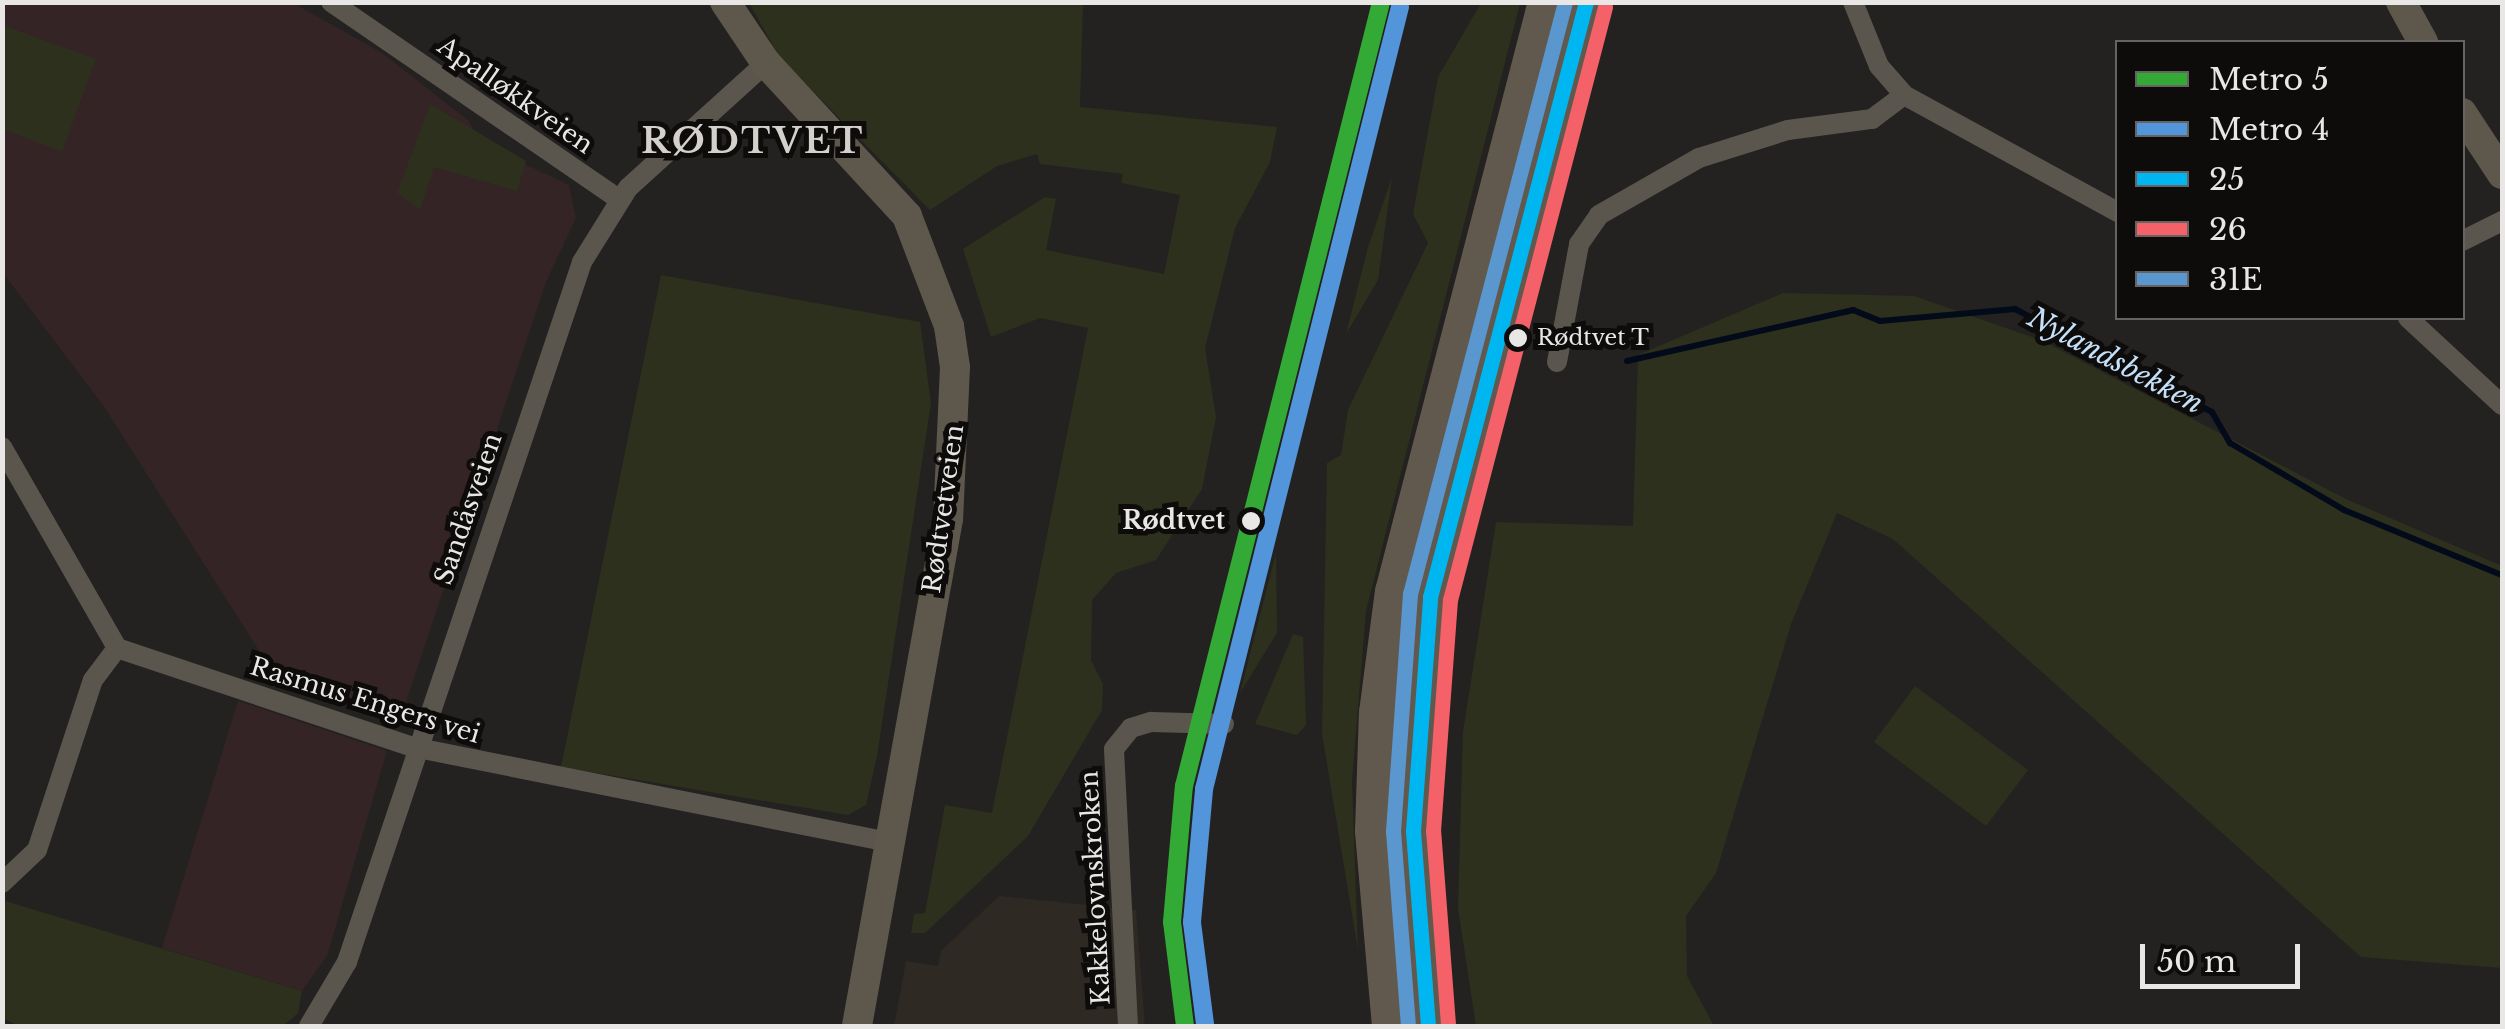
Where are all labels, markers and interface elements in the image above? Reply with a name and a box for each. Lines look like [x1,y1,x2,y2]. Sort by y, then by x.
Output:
street label: Apalløkkveien [432,31,598,161]
legend [2115,40,2465,320]
text: Metro 5 [2209,61,2329,98]
text: Metro 4 [2209,111,2329,148]
district label: RØDTVET [641,120,865,162]
text: 25 [2209,161,2245,198]
text: 26 [2209,211,2247,248]
text: 31E [2209,261,2263,298]
water label: Nylandsbekken [2022,301,2208,421]
place label: Rødtvet T [1537,325,1650,351]
marker: Rødtvet T [1508,328,1528,348]
street label: Rødtvetveien [917,423,971,595]
street label: Sandåsveien [429,429,509,589]
marker: Rødtvet [1234,504,1268,538]
place label: Rødtvet [1122,506,1225,536]
street label: Rasmus Engers vei [246,652,484,750]
street label: Kakkelovnskroken [1075,770,1117,1006]
scale bar [2145,924,2305,986]
text: 50 m [2157,943,2236,980]

